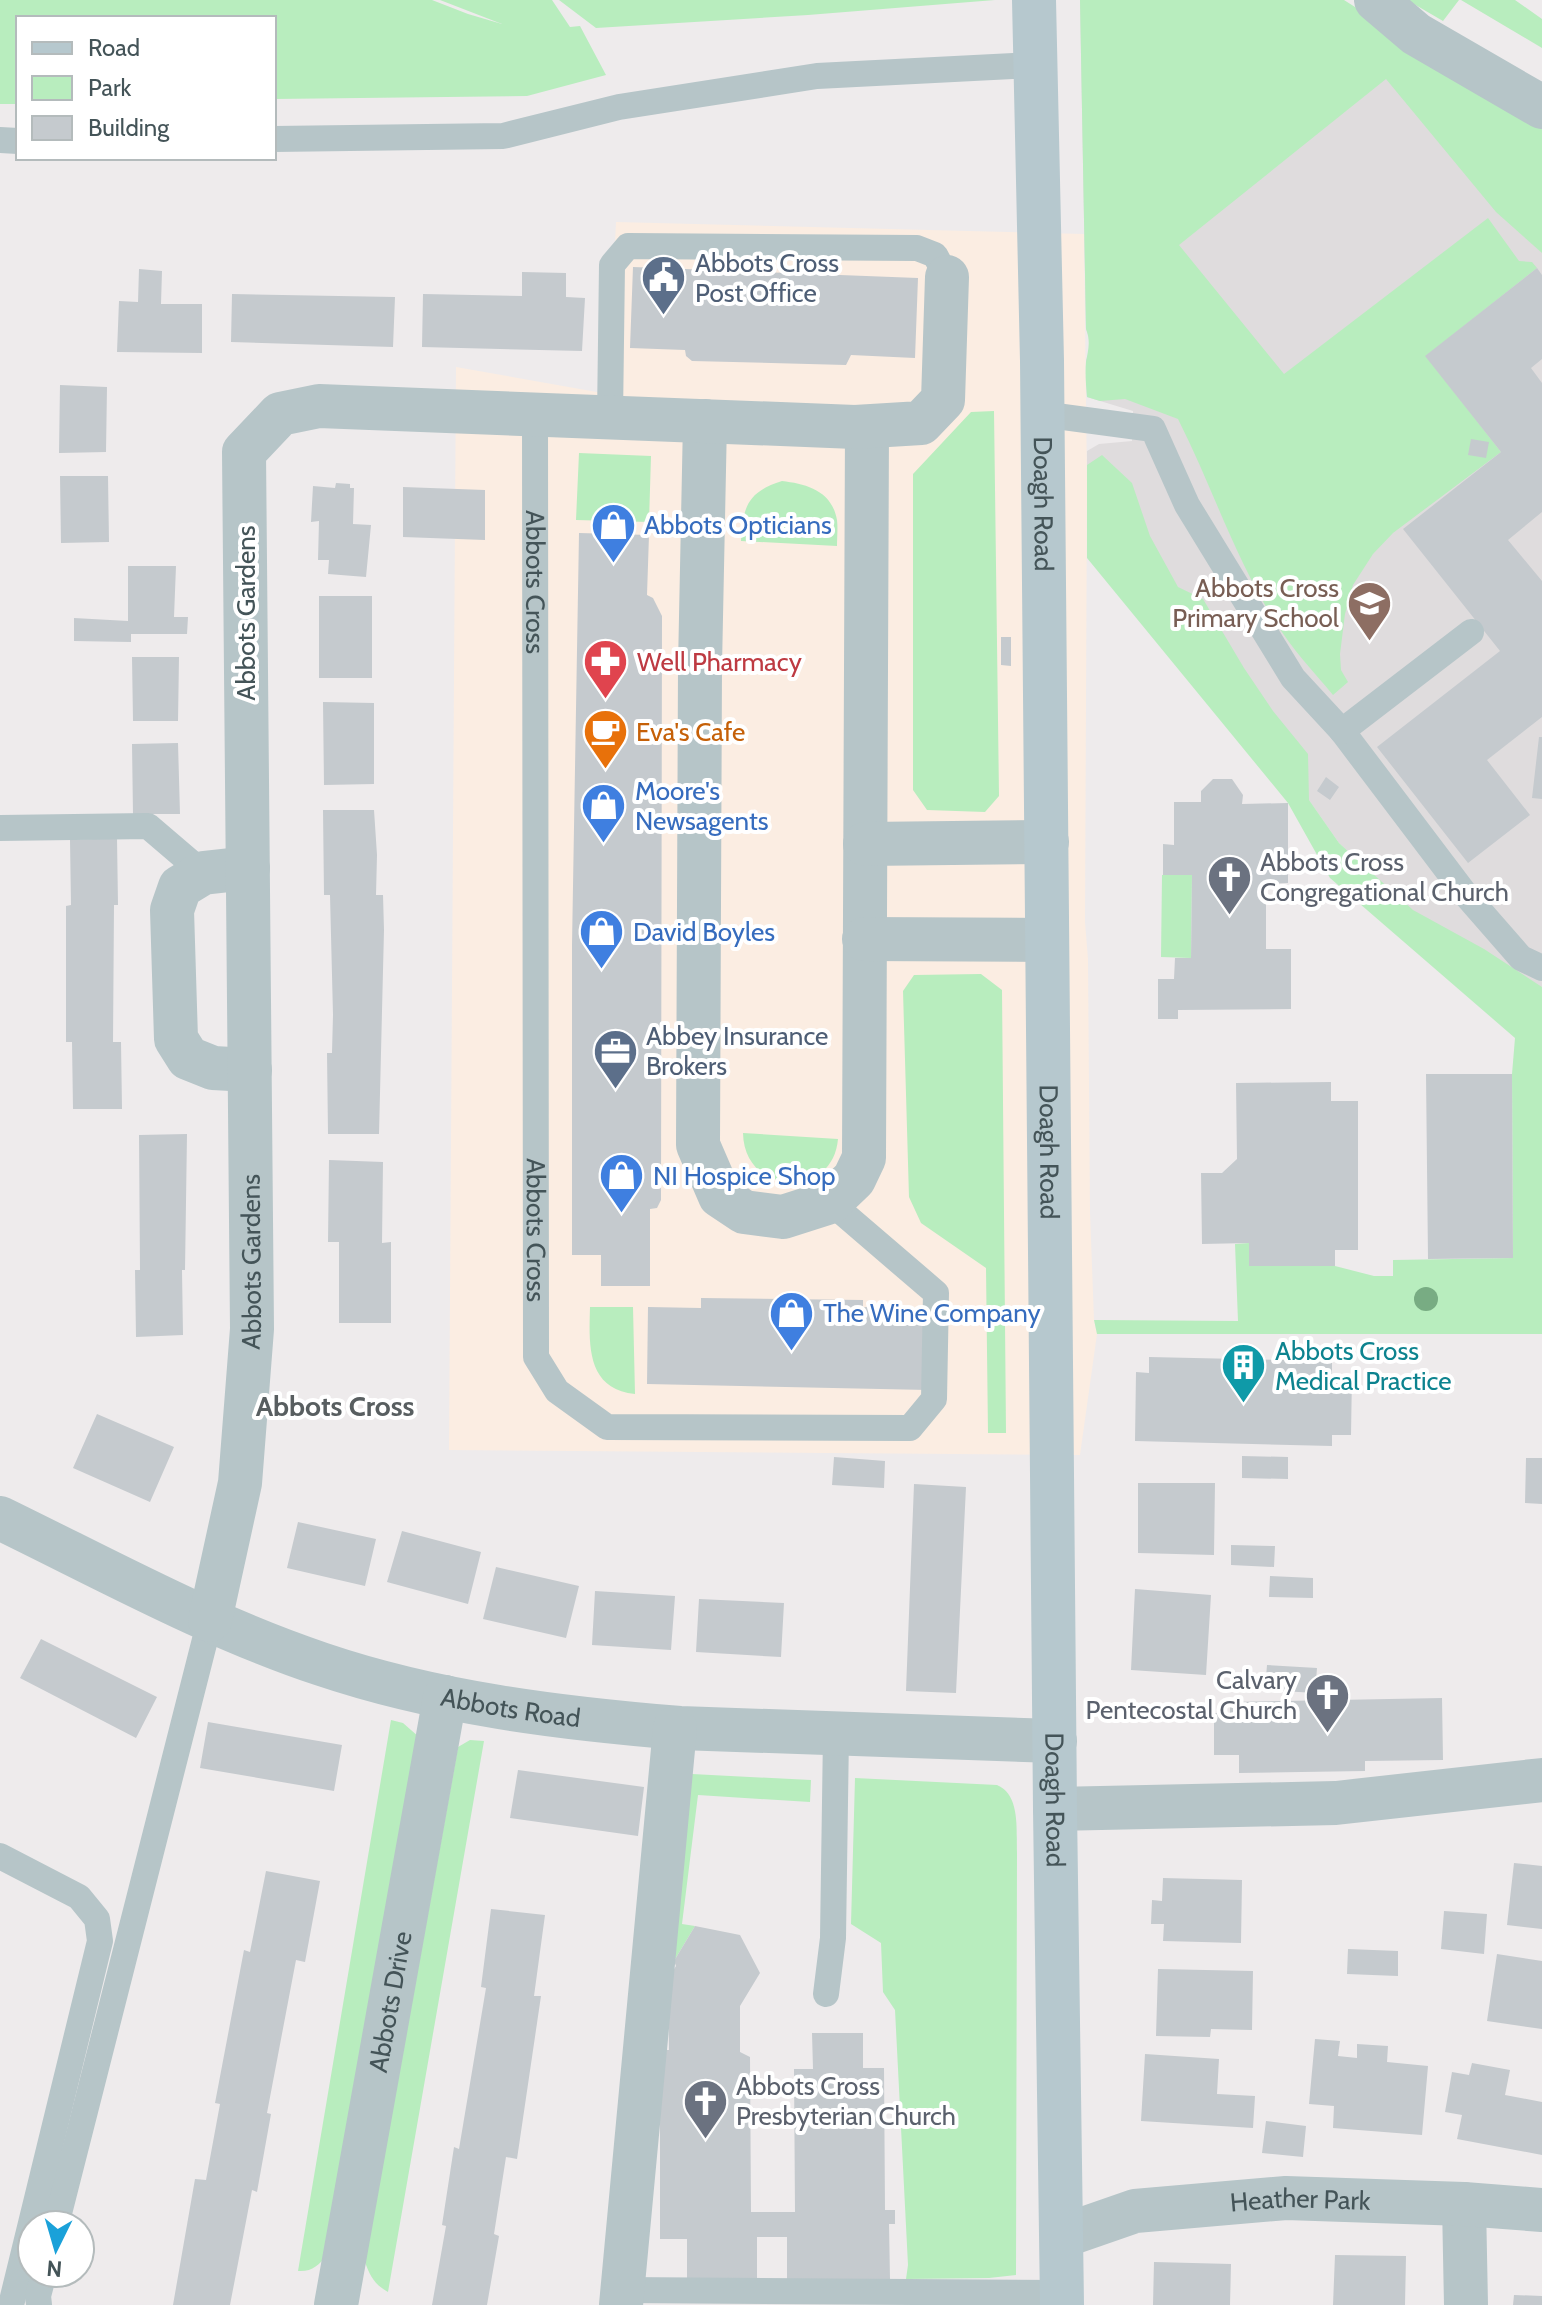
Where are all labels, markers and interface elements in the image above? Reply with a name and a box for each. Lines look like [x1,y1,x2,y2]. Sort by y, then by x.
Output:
legend [16,16,276,160]
text: Road [88,33,140,62]
text: Park [88,73,131,102]
text: Building [88,113,170,142]
place label: Abbots Cross Post Office [695,247,839,309]
public building icon: Abbots Cross Post Office [640,254,688,317]
street label: Doagh Road [1027,436,1060,571]
shop icon: Abbots Opticians [589,501,637,564]
place label: Abbots Opticians [644,509,832,541]
street label: Abbots Cross [519,510,551,654]
street label: Abbots Gardens [230,525,262,701]
place label: Abbots Cross Primary School [1172,572,1339,634]
school or university icon: Abbots Cross Primary School [1346,579,1394,642]
pharmacy icon: Well Pharmacy [582,638,630,701]
place label: Well Pharmacy [637,646,802,678]
cafe icon: Eva's Cafe [581,708,629,771]
place label: Eva's Cafe [636,716,745,748]
place label: Moore's Newsagents [635,775,769,837]
shop icon: Moore's Newsagents [580,782,628,845]
place label: Abbots Cross Congregational Church [1260,846,1509,908]
church icon: Abbots Cross Congregational Church [1205,853,1253,916]
shop icon: David Boyles [578,908,626,971]
place label: David Boyles [633,916,775,948]
place label: Abbey Insurance Brokers [646,1020,828,1082]
office icon: Abbey Insurance Brokers [591,1027,639,1090]
street label: Doagh Road [1032,1084,1066,1219]
shop icon: NI Hospice Shop [598,1152,646,1215]
street label: Abbots Cross [520,1158,552,1302]
place label: NI Hospice Shop [653,1160,836,1192]
street label: Abbots Gardens [234,1174,268,1351]
shop icon: The Wine Company [768,1289,816,1352]
place label: The Wine Company [823,1297,1041,1329]
place label: Abbots Cross Medical Practice [1275,1335,1452,1397]
building icon: Abbots Cross Medical Practice [1220,1342,1268,1405]
district label: Abbots Cross [256,1389,415,1423]
place label: Calvary Pentecostal Church [1085,1664,1297,1726]
church icon: Calvary Pentecostal Church [1304,1671,1352,1734]
street label: Abbots Road [438,1681,582,1734]
street label: Doagh Road [1038,1732,1072,1868]
street label: Abbots Drive [362,1929,419,2075]
place label: Abbots Cross Presbyterian Church [736,2070,956,2132]
church icon: Abbots Cross Presbyterian Church [681,2077,729,2140]
street label: Heather Park [1229,2182,1371,2219]
north arrow [16,2209,96,2289]
text: N [45,2254,63,2283]

